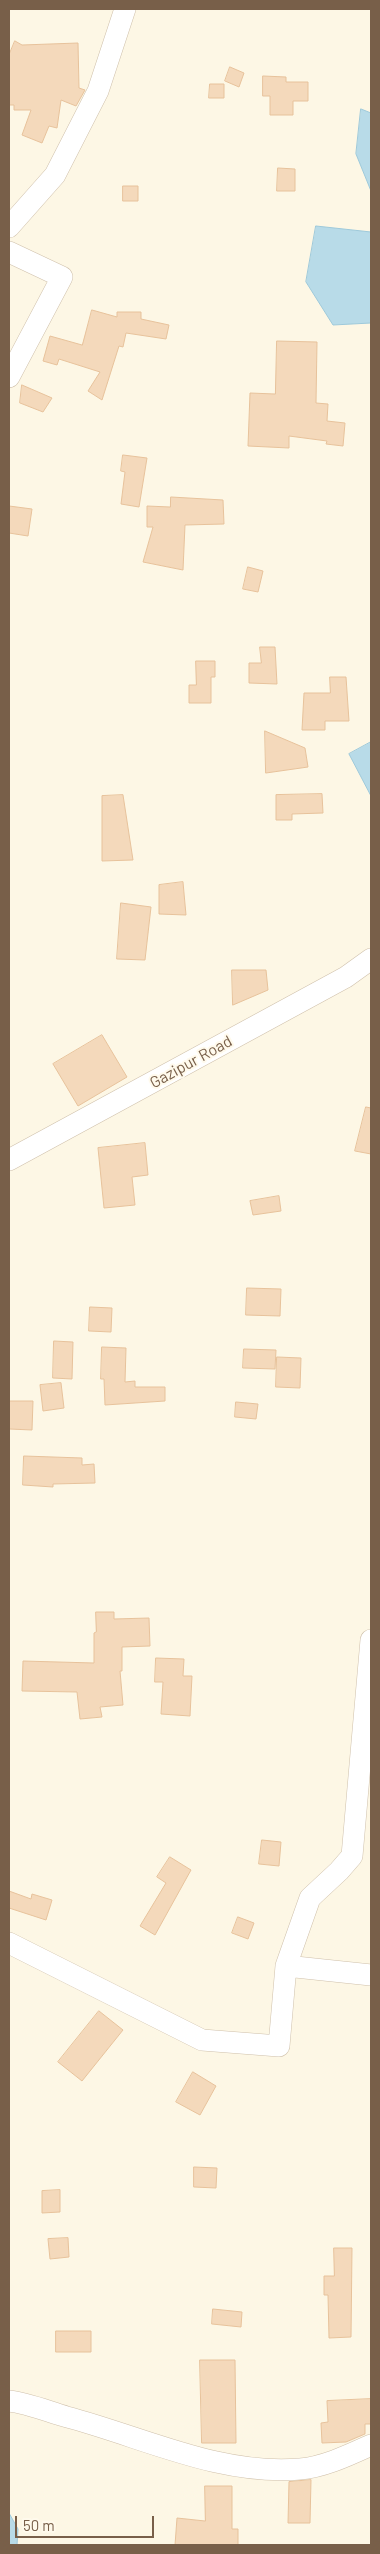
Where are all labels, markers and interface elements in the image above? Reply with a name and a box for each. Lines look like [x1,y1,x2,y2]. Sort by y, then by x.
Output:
street label: Gazipur Road [147,1032,235,1092]
scale bar [18,2506,156,2538]
text: 50 m [23,2516,55,2534]

